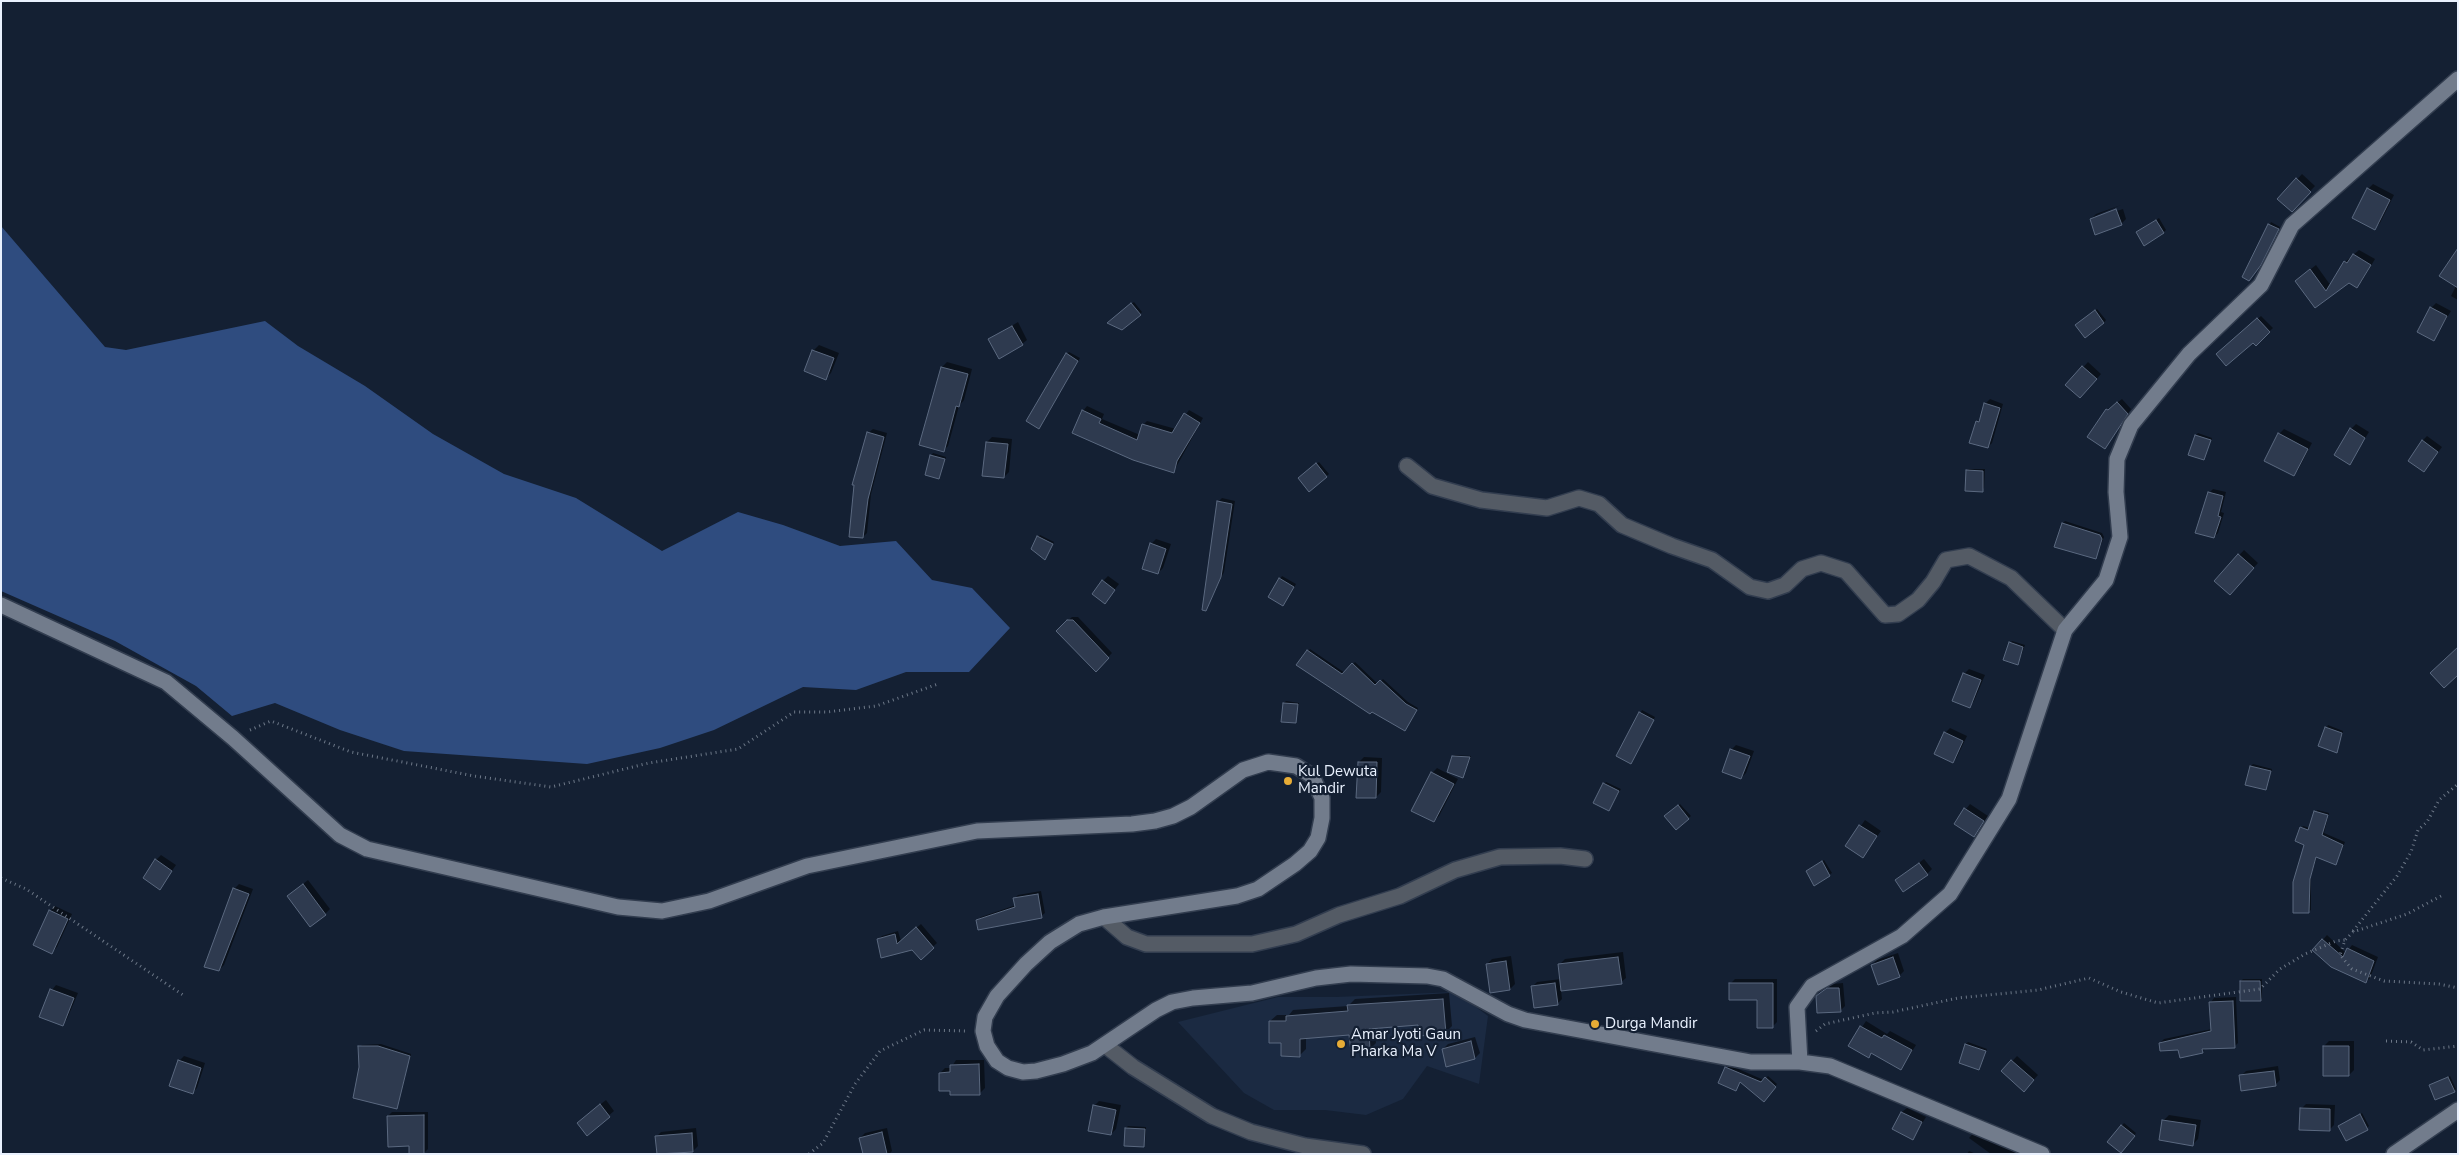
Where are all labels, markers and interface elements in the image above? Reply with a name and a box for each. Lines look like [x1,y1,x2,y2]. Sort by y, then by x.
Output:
place label: Kul Dewuta Mandir [1298,763,1377,798]
marker: Kul Dewuta Mandir [1282,775,1294,787]
place label: Durga Mandir [1605,1015,1697,1033]
marker: Durga Mandir [1589,1018,1601,1030]
place label: Amar Jyoti Gaun Pharka Ma V [1351,1026,1461,1061]
marker: Amar Jyoti Gaun Pharka Ma V [1335,1038,1347,1050]

